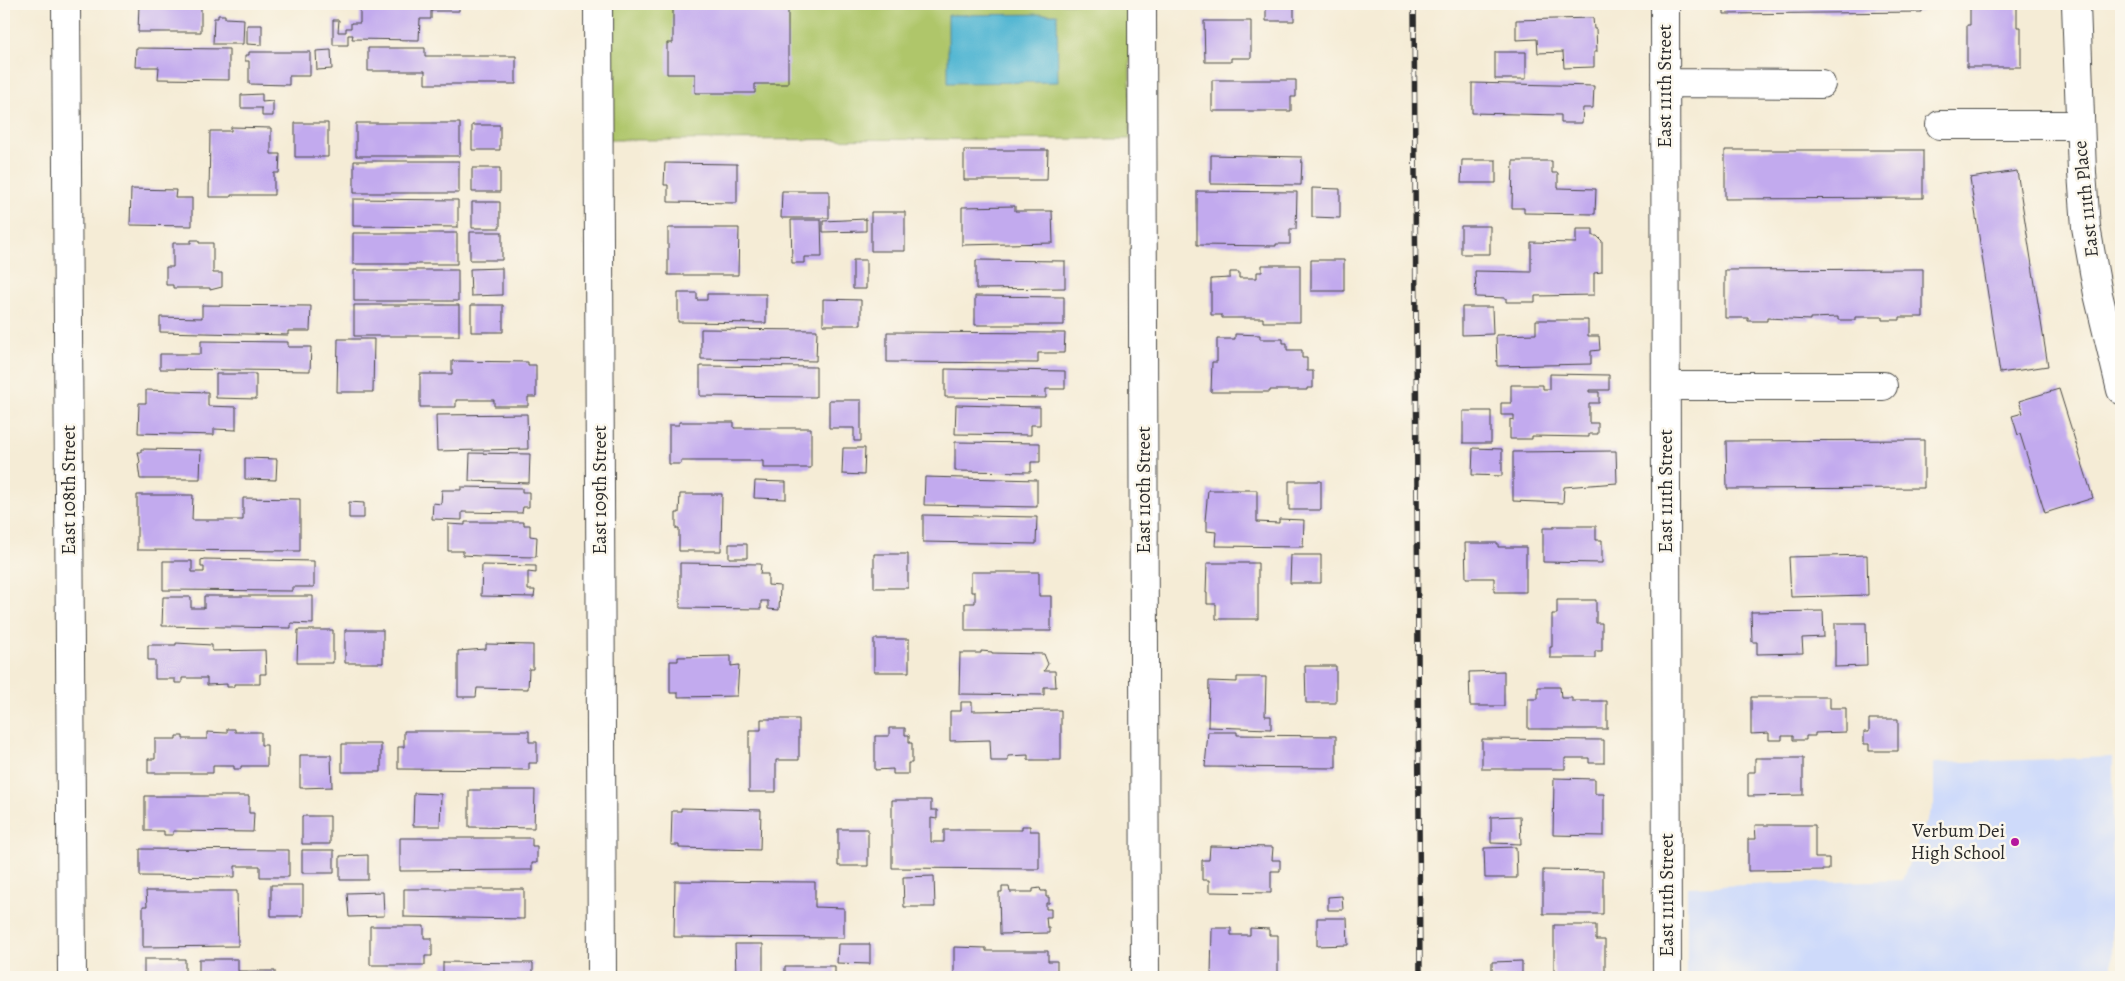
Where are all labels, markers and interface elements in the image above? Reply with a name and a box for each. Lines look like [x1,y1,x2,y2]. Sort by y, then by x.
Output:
street label: East 111th Street [1652,24,1678,148]
street label: East 111th Place [2067,139,2105,259]
street label: East 108th Street [56,425,82,555]
street label: East 109th Street [587,425,613,555]
street label: East 110th Street [1131,426,1157,554]
street label: East 111th Street [1653,429,1679,553]
place label: Verbum Dei High School [1911,818,2005,866]
street label: East 111th Street [1654,833,1680,957]
marker: Verbum Dei High School [2009,836,2021,848]

